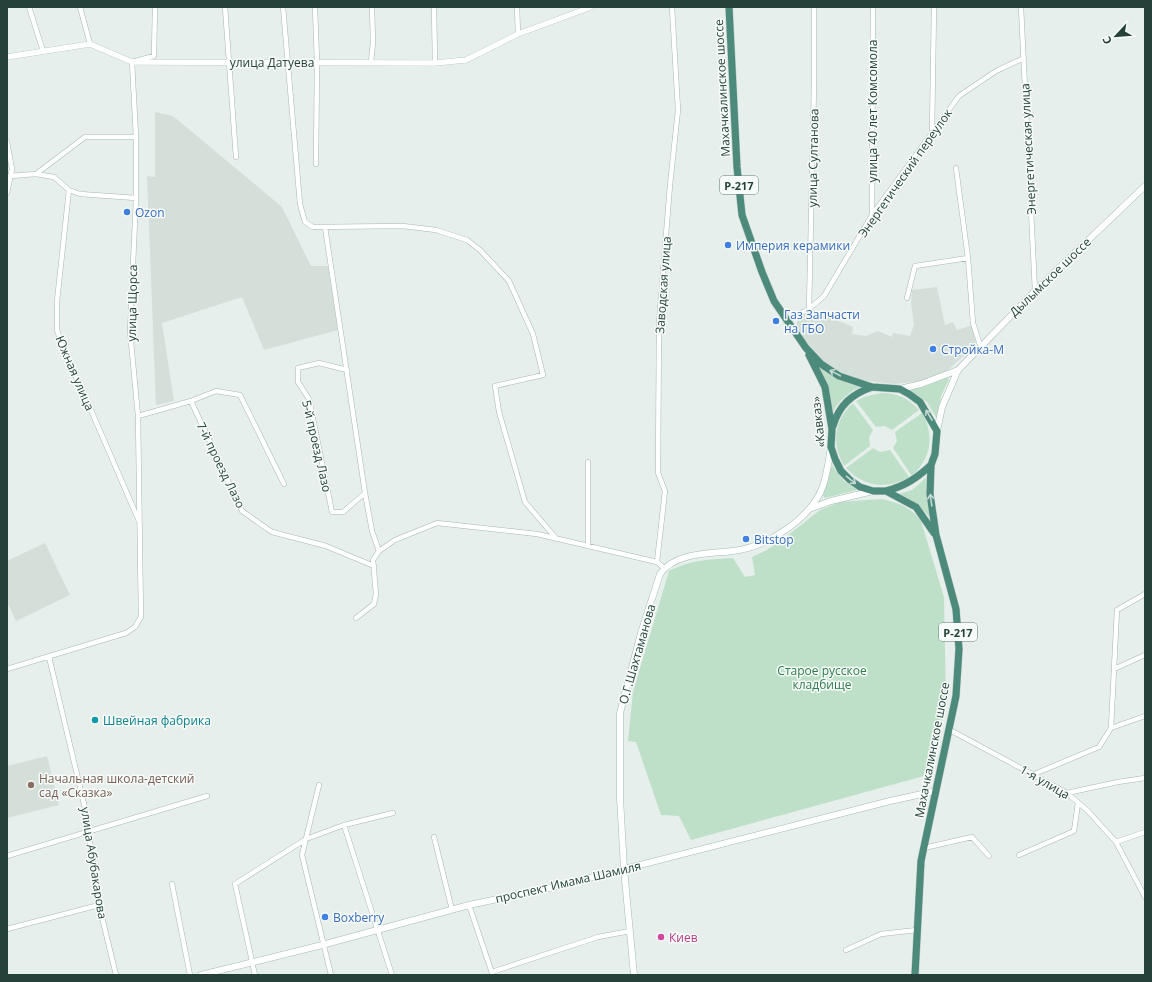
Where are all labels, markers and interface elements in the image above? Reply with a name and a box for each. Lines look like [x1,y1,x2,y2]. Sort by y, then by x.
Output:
north arrow [1096,16,1136,56]
street label: Махачкалинское шоссе [710,18,734,157]
text: С [1098,34,1115,47]
street label: улица 40 лет Комсомола [864,40,881,182]
street label: улица Датуева [230,54,314,71]
street label: Энергетическая улица [1016,83,1040,215]
street label: Энергетический переулок [854,105,956,241]
street label: улица Султанова [804,108,822,208]
road number: Р-217 [720,176,758,194]
place label: Ozon [135,204,165,221]
marker: Ozon [122,207,132,217]
street label: Дылымское шоссе [1005,233,1095,320]
street label: Заводская улица [651,236,675,334]
place label: Империя керамики [736,237,850,254]
marker: Империя керамики [723,240,733,250]
street label: улица Щорса [123,264,141,342]
place label: Газ Запчасти на ГБО [784,306,860,337]
marker: Газ Запчасти на ГБО [771,316,781,326]
street label: Южная улица [52,333,98,413]
place label: Стройка-М [941,341,1004,358]
marker: Стройка-М [928,344,938,354]
one-way arrow [829,369,841,377]
street label: «Кавказ» [807,395,829,448]
street label: 5-й проезд Лазо [298,398,336,494]
one-way arrow [925,410,933,421]
street label: 7-й проезд Лазо [193,419,249,511]
one-way arrow [845,475,856,484]
one-way arrow [927,494,935,507]
place label: Bitstop [754,531,794,548]
marker: Bitstop [741,534,751,544]
street label: О.Г.Шахтаманова [615,602,659,706]
road number: Р-217 [939,623,977,641]
park label: Старое русское кладбище [777,662,867,693]
street label: Махачкалинское шоссе [911,680,954,819]
place label: Швейная фабрика [103,712,211,729]
marker: Швейная фабрика [90,715,100,725]
street label: 1-я улица [1017,761,1073,803]
place label: Начальная школа-детский сад «Сказка» [39,770,194,801]
marker: Начальная школа-детский сад «Сказка» [26,780,36,790]
street label: улица Абубакарова [77,806,111,920]
street label: проспект Имама Шамиля [493,857,643,907]
place label: Boxberry [333,909,385,926]
marker: Boxberry [320,912,330,922]
place label: Киев [669,929,698,946]
marker: Киев [656,932,666,942]

